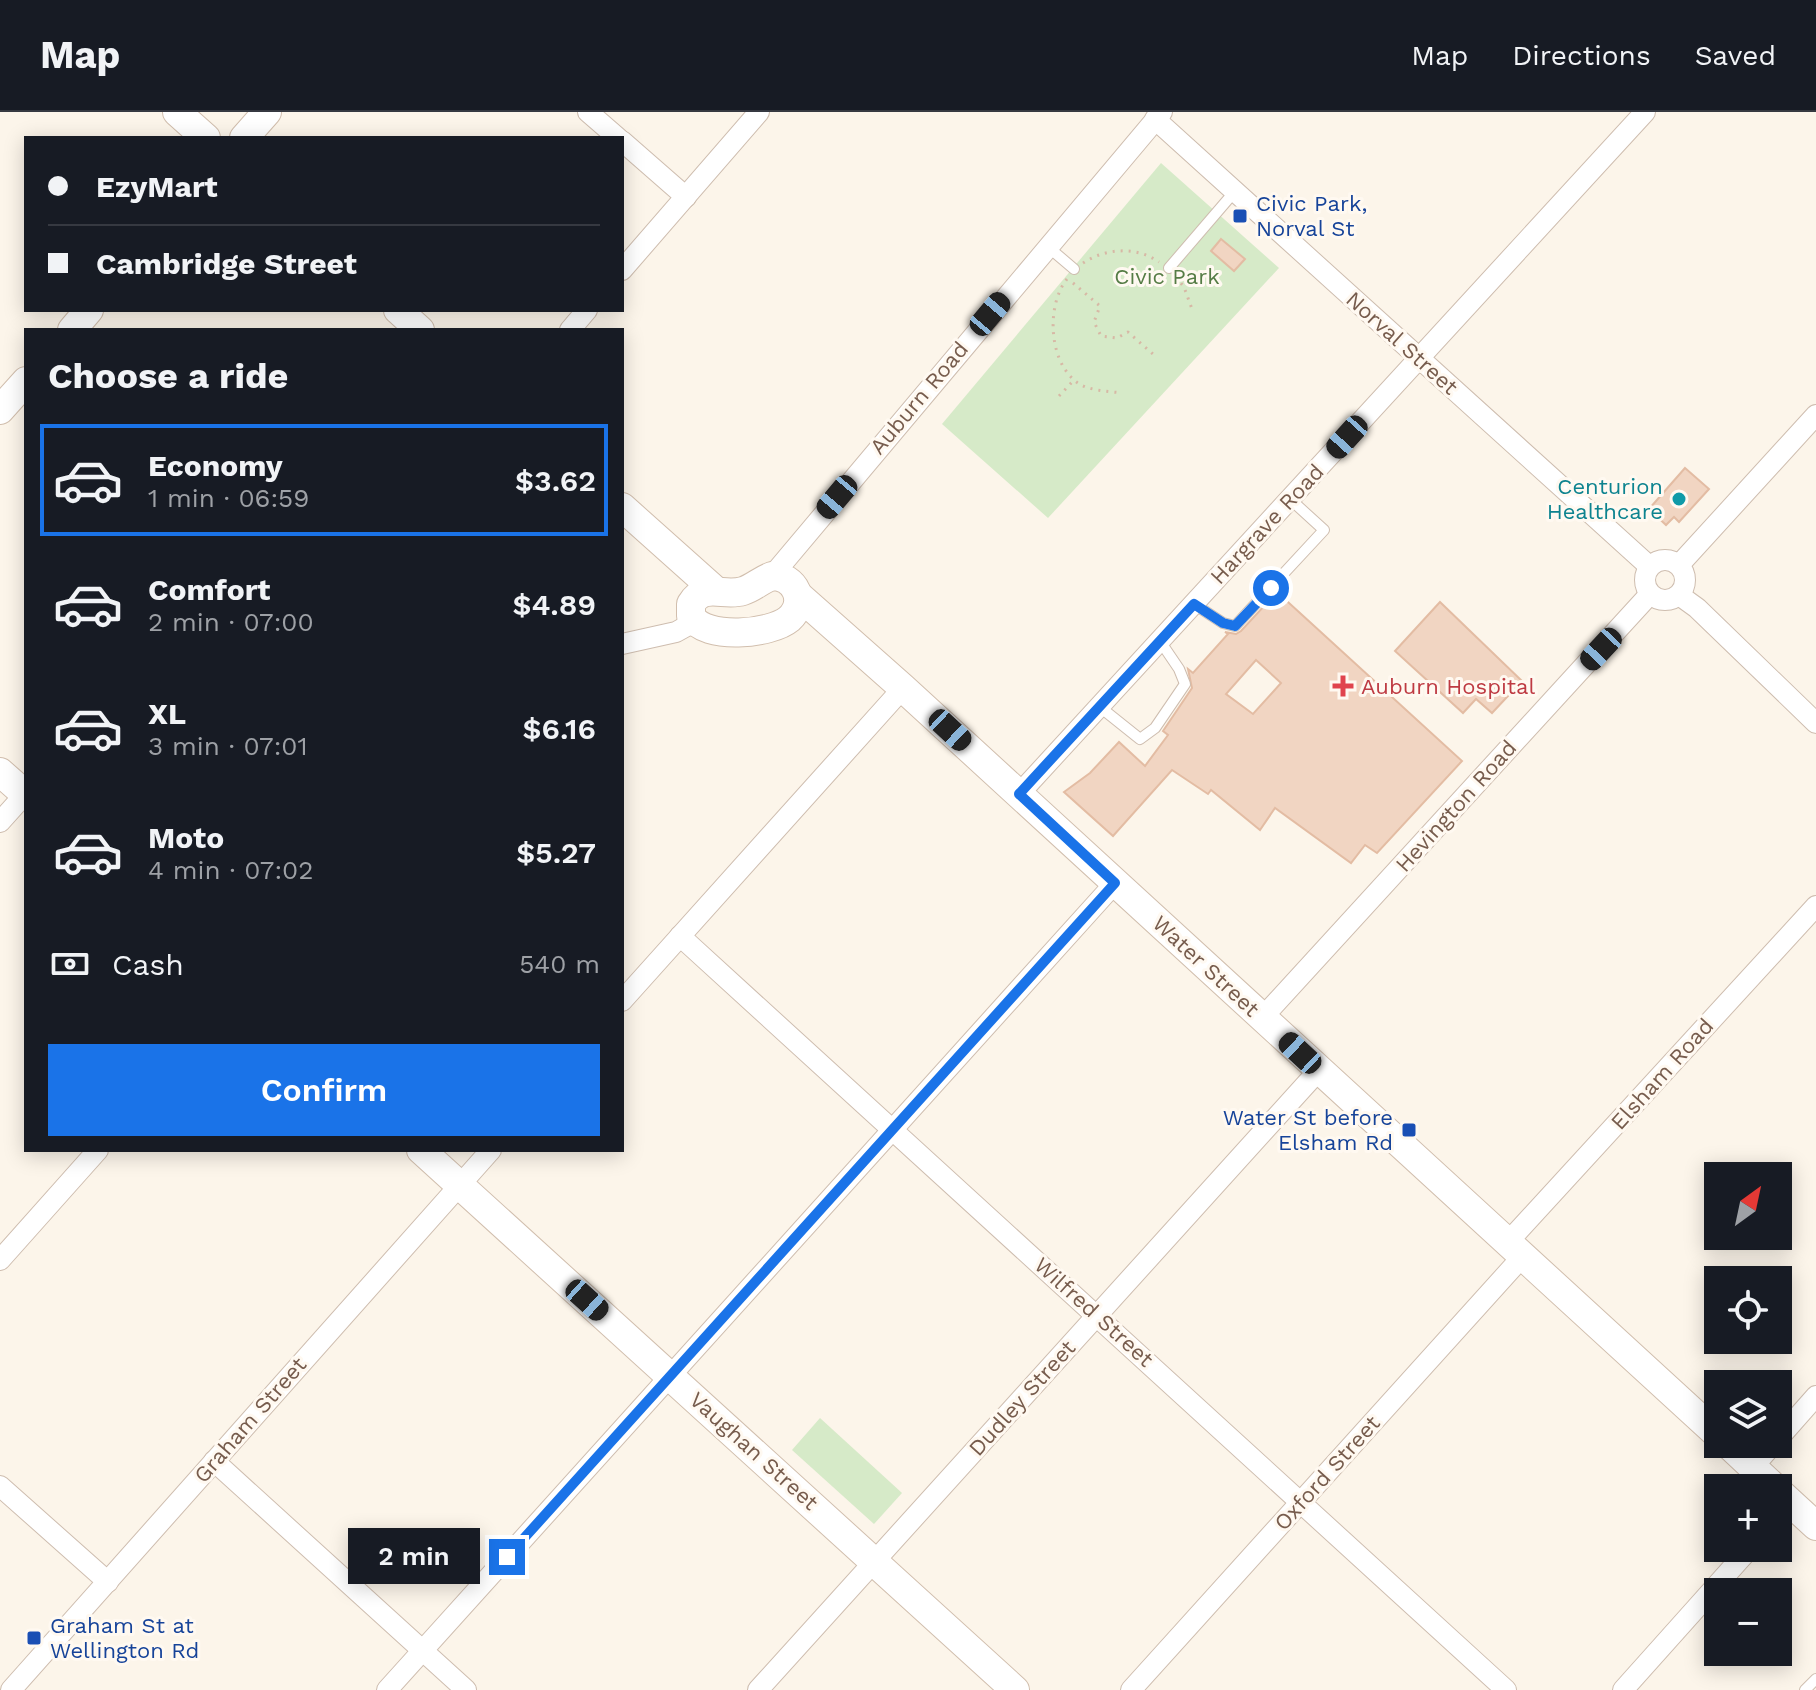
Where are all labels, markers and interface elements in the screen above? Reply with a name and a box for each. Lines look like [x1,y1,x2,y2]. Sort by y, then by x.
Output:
text: Map [40,33,120,77]
text: Map [1411,39,1468,72]
text: Directions [1512,39,1651,72]
text: Saved [1695,39,1776,72]
text: EzyMart [96,169,218,204]
place label: Civic Park, Norval St [1256,191,1367,241]
marker: Civic Park, Norval St [1231,207,1249,225]
text: Cambridge Street [96,246,357,281]
park label: Civic Park [1114,264,1220,289]
street label: Norval Street [1341,286,1463,400]
car [965,288,1015,340]
street label: Auburn Road [865,337,973,459]
text: Choose a ride [48,355,288,397]
car [1322,411,1372,463]
icon: car [52,444,124,516]
text: Economy [148,448,283,483]
street label: Hargrave Road [1205,459,1329,589]
text: $3.62 [515,463,596,498]
car [812,471,862,523]
place label: Centurion Healthcare [1547,474,1663,524]
text: 1 min · 06:59 [148,483,309,513]
marker: Centurion Healthcare [1670,490,1688,508]
icon: car [52,568,124,640]
route start [1253,570,1289,606]
text: Comfort [148,572,270,607]
text: $4.89 [513,587,596,622]
text: 2 min · 07:00 [148,607,314,637]
car [1576,623,1626,675]
place label: Auburn Hospital [1361,674,1535,699]
marker: Auburn Hospital [1332,675,1354,697]
icon: car [52,692,124,764]
text: XL [148,696,186,731]
car [924,705,976,755]
text: $6.16 [523,711,596,746]
text: 3 min · 07:01 [148,731,308,761]
street label: Hevington Road [1390,735,1522,877]
icon: car [52,816,124,888]
text: Moto [148,820,224,855]
text: $5.27 [516,835,596,870]
text: 4 min · 07:02 [148,855,313,885]
street label: Water Street [1148,910,1264,1022]
icon: cash [48,942,92,986]
text: Cash [112,947,184,982]
text: 540 m [519,949,600,979]
street label: Elsham Road [1606,1013,1718,1135]
car [1274,1028,1326,1078]
button: Confirm [48,1044,600,1136]
place label: Water St before Elsham Rd [1223,1105,1393,1155]
marker: Water St before Elsham Rd [1400,1121,1418,1139]
north arrow [1704,1162,1792,1250]
map controls [1704,1162,1792,1666]
street label: Wilfred Street [1029,1252,1159,1372]
button: locate [1704,1266,1792,1354]
car [561,1275,613,1325]
street label: Dudley Street [964,1335,1080,1461]
street label: Graham Street [189,1352,311,1488]
button: layers [1704,1370,1792,1458]
street label: Vaughan Street [685,1387,823,1515]
street label: Oxford Street [1269,1411,1385,1535]
button: + [1704,1474,1792,1562]
callout: 2 min [347,1529,479,1585]
route end [489,1539,525,1575]
text: 2 min [378,1541,450,1571]
button: − [1704,1578,1792,1666]
place label: Graham St at Wellington Rd [50,1613,199,1663]
marker: Graham St at Wellington Rd [25,1629,43,1647]

